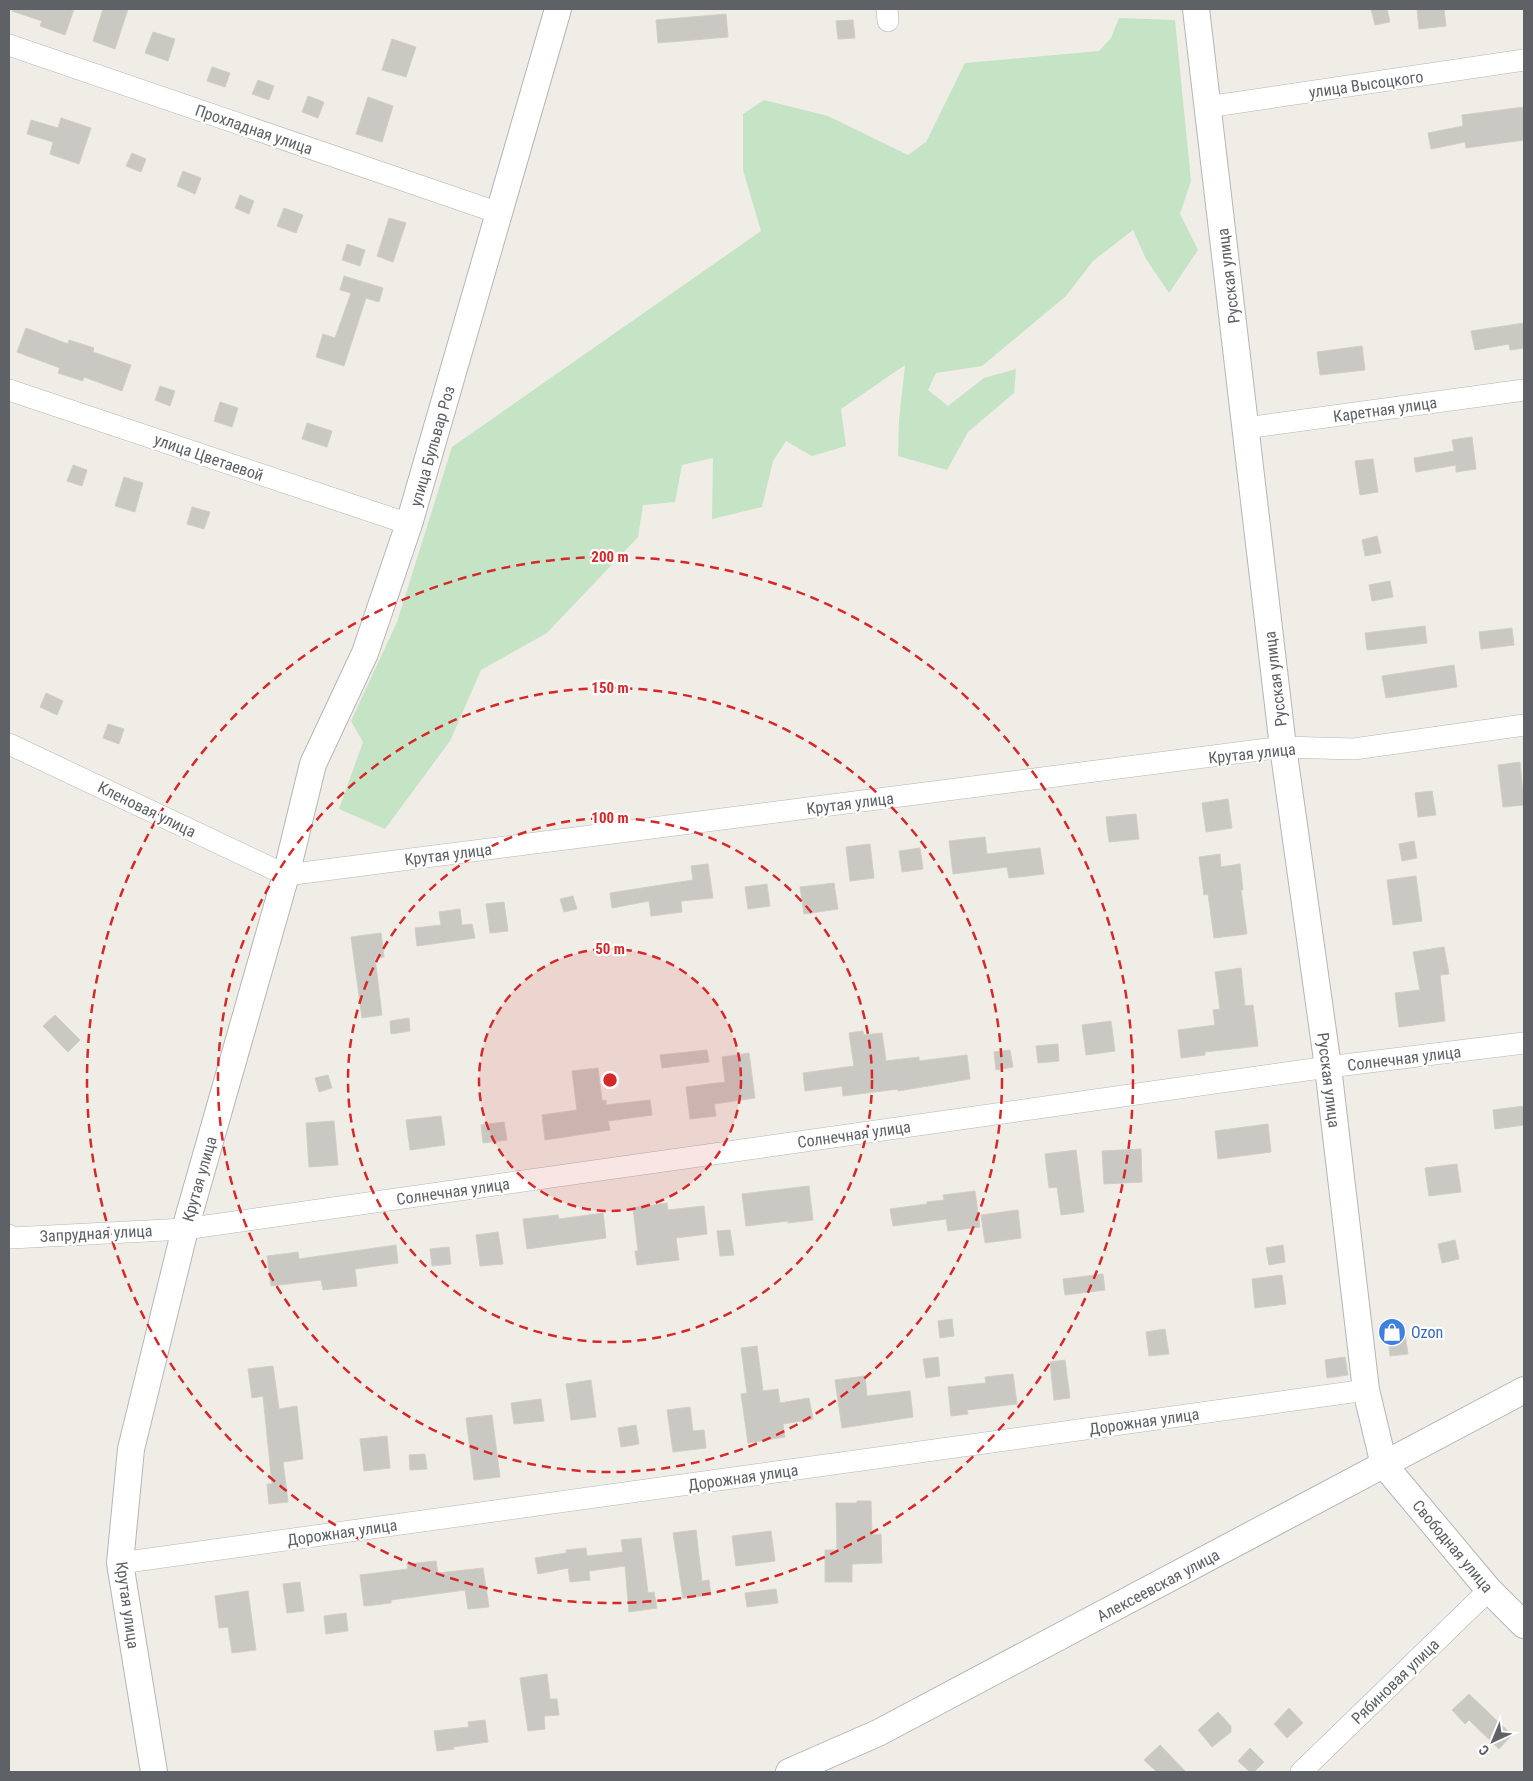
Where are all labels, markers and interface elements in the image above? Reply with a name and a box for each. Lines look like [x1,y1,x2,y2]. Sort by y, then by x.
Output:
street label: улица Высоцкого [1308,67,1424,102]
street label: Прохладная улица [193,100,315,158]
street label: Русская улица [1213,227,1244,325]
street label: улица Бульвар Роз [406,384,459,509]
street label: Каретная улица [1332,393,1438,426]
street label: улица Цветаевой [152,430,266,485]
text: 200 m [591,548,629,566]
street label: Русская улица [1260,630,1291,728]
text: 150 m [591,679,629,697]
street label: Крутая улица [1207,739,1297,768]
street label: Кленовая улица [95,778,199,841]
street label: Крутая улица [805,789,895,818]
text: 100 m [591,809,629,827]
street label: Крутая улица [403,840,493,869]
text: 50 m [595,940,625,958]
street label: Русская улица [1313,1031,1344,1129]
street label: Солнечная улица [1346,1042,1462,1075]
centre of rings [601,1071,619,1089]
street label: Солнечная улица [796,1117,912,1152]
street label: Крутая улица [178,1134,221,1224]
street label: Солнечная улица [395,1174,511,1209]
street label: Запрудная улица [39,1221,153,1246]
shop icon: Ozon [1377,1317,1407,1347]
place label: Ozon [1411,1323,1443,1342]
street label: Дорожная улица [1088,1404,1200,1439]
street label: Дорожная улица [687,1460,799,1495]
street label: Свободная улица [1408,1496,1497,1596]
street label: Дорожная улица [286,1515,398,1550]
street label: Алексеевская улица [1094,1545,1223,1626]
street label: Крутая улица [112,1560,143,1650]
street label: Рябиновая улица [1348,1635,1443,1728]
north arrow [1468,1716,1518,1766]
text: С [1476,1742,1492,1759]

